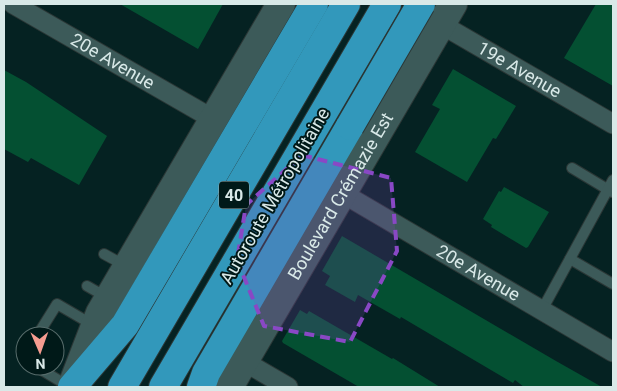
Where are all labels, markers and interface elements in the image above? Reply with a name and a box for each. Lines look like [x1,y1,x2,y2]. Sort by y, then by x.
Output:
street label: 20e Avenue [67,29,159,93]
street label: 19e Avenue [474,37,565,102]
street label: Autoroute Métropolitaine [216,104,334,287]
street label: Boulevard Crémazie Est [283,109,397,283]
road number: 40 [219,182,249,208]
street label: 20e Avenue [433,240,524,305]
north arrow [15,326,65,376]
text: N [35,356,46,372]

